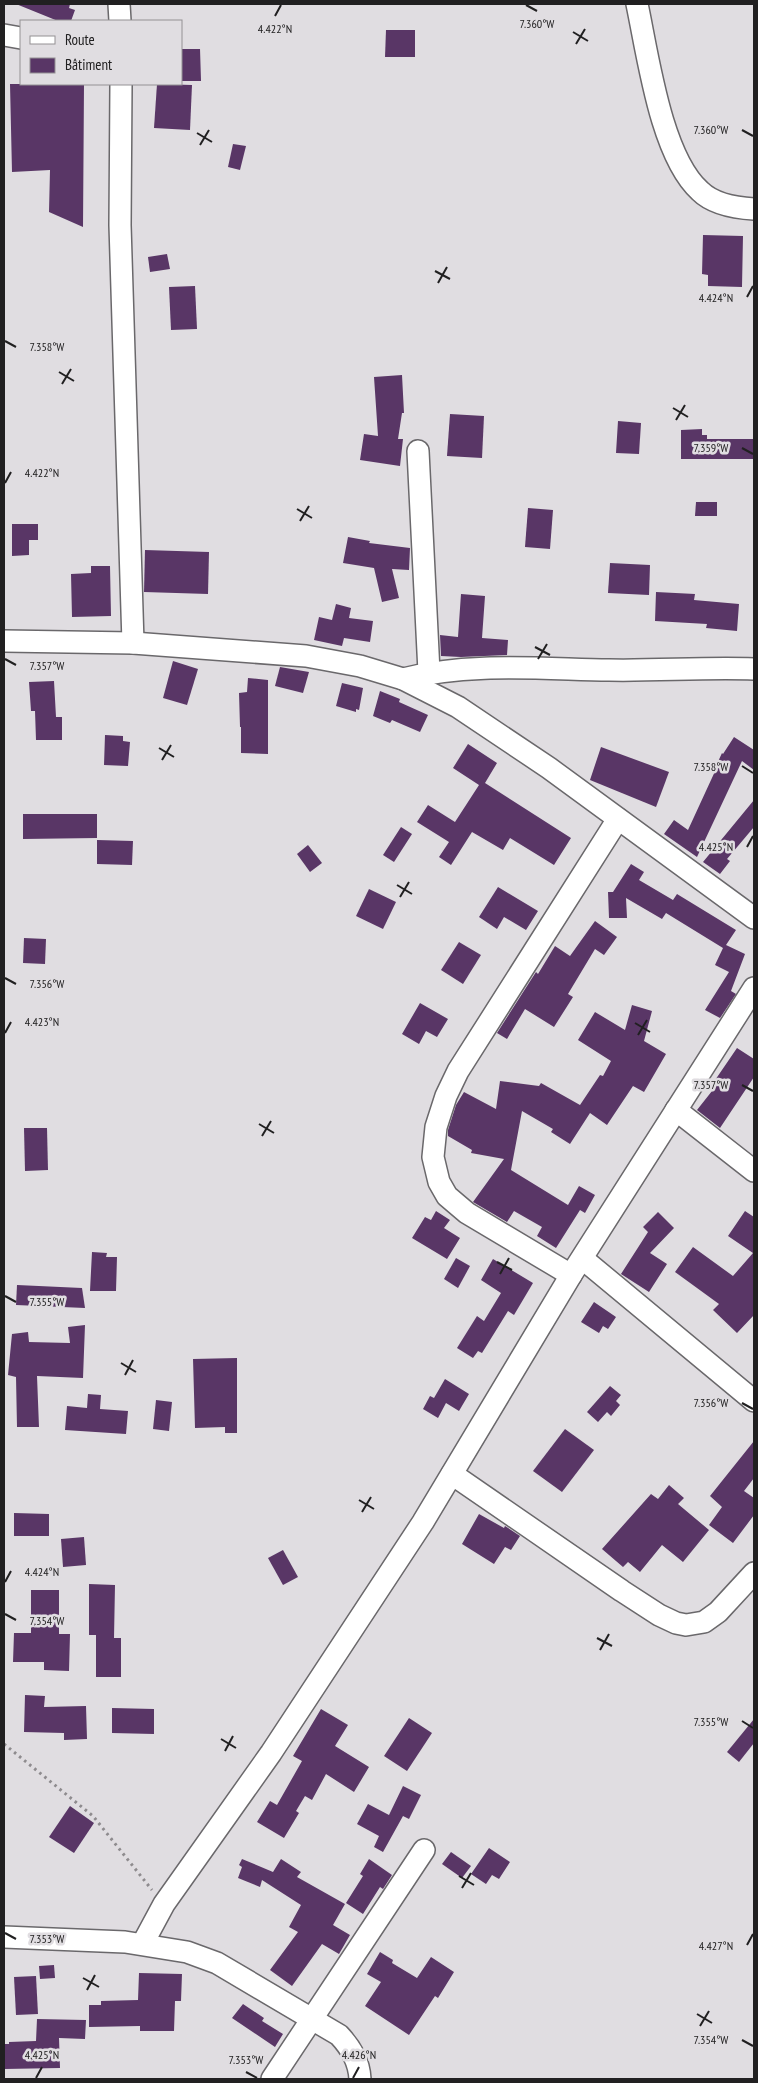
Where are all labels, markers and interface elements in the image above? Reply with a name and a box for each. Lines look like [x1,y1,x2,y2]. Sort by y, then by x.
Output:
text: 7.360°W [520,16,554,31]
legend [20,20,182,85]
text: 4.422°N [258,21,292,36]
text: Route [65,30,95,49]
text: Bâtiment [65,55,112,74]
text: 7.360°W [694,122,728,137]
text: 4.424°N [699,290,733,305]
text: 7.358°W [30,339,64,354]
text: 7.359°W [694,440,728,455]
text: 4.422°N [25,465,59,480]
text: 7.357°W [30,658,64,673]
text: 7.358°W [694,759,728,774]
text: 4.425°N [699,839,733,854]
text: 7.356°W [30,976,64,991]
text: 4.423°N [25,1014,59,1029]
text: 7.357°W [694,1077,728,1092]
text: 7.355°W [30,1294,64,1309]
text: 7.356°W [694,1395,728,1410]
text: 4.424°N [25,1564,59,1579]
text: 7.354°W [30,1613,64,1628]
text: 7.355°W [694,1714,728,1729]
text: 7.353°W [30,1931,64,1946]
text: 4.427°N [699,1938,733,1953]
text: 7.354°W [694,2032,728,2047]
text: 4.425°N [25,2047,59,2062]
text: 4.426°N [342,2047,376,2062]
text: 7.353°W [229,2052,263,2067]

